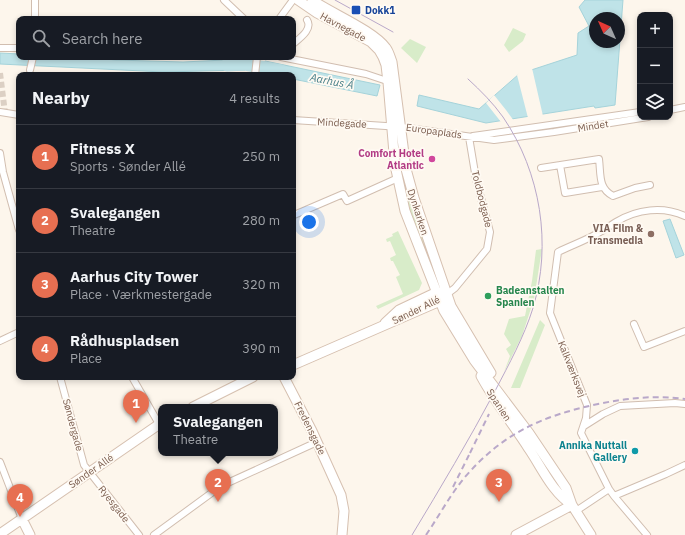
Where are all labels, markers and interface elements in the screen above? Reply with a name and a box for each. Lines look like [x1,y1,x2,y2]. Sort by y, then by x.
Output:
marker: Dokk1 [350,4,362,16]
place label: Dokk1 [365,4,395,17]
street label: Havnegade [318,9,369,45]
north arrow [589,12,625,48]
map controls [637,12,673,120]
button: + [637,12,673,48]
search box [16,16,296,60]
icon: search [30,27,52,49]
text: Search here [62,29,142,48]
button: − [637,48,673,84]
water label: Aarhus Å [308,70,355,92]
button: layers [637,84,673,120]
text: Nearby [32,87,90,109]
text: 4 results [229,90,280,107]
street label: Mindegade [317,115,368,131]
street label: Mindet [577,117,610,135]
street label: Europaplads [405,121,463,141]
text: Fitness X [70,139,135,158]
place label: Comfort Hotel Atlantic [358,147,424,172]
text: 1 [41,148,49,165]
text: 250 m [242,148,280,165]
marker: Comfort Hotel Atlantic [427,154,437,164]
text: Sports · Sønder Allé [70,158,186,175]
street label: Toldbodgade [469,169,495,229]
street label: Dynkarken [404,187,432,237]
text: Svalegangen [70,203,160,222]
text: 2 [41,212,49,229]
text: 280 m [242,212,280,229]
your location [299,212,319,232]
text: Theatre [70,222,115,239]
place label: VIA Film & Transmedia [588,222,644,247]
marker: VIA Film & Transmedia [646,229,656,239]
text: Aarhus City Tower [70,267,198,286]
text: 3 [41,276,49,293]
text: 320 m [242,276,280,293]
place label: Badeanstalten Spanien [496,284,565,309]
text: Place · Værkmestergade [70,286,212,303]
marker: Badeanstalten Spanien [483,291,493,301]
street label: Sønder Allé [390,293,443,327]
text: Rådhuspladsen [70,331,179,350]
street label: Kalkværksvej [555,339,589,399]
text: 4 [41,340,49,357]
text: 390 m [242,340,280,357]
text: Place [70,350,102,367]
street label: Spanien [484,386,514,424]
pin: 1 [123,390,149,423]
street label: Søndergade [60,397,86,453]
street label: Fredensgade [291,399,329,457]
popup [158,404,278,456]
text: Svalegangen [173,412,263,431]
text: Theatre [173,431,218,448]
place label: Annika Nuttall Gallery [559,439,628,464]
marker: Annika Nuttall Gallery [630,446,640,456]
street label: Sønder Allé [66,451,116,491]
pin: 2 [205,469,231,502]
pin: 3 [486,469,512,502]
street label: Ryesgade [96,483,133,526]
pin: 4 [7,484,33,517]

